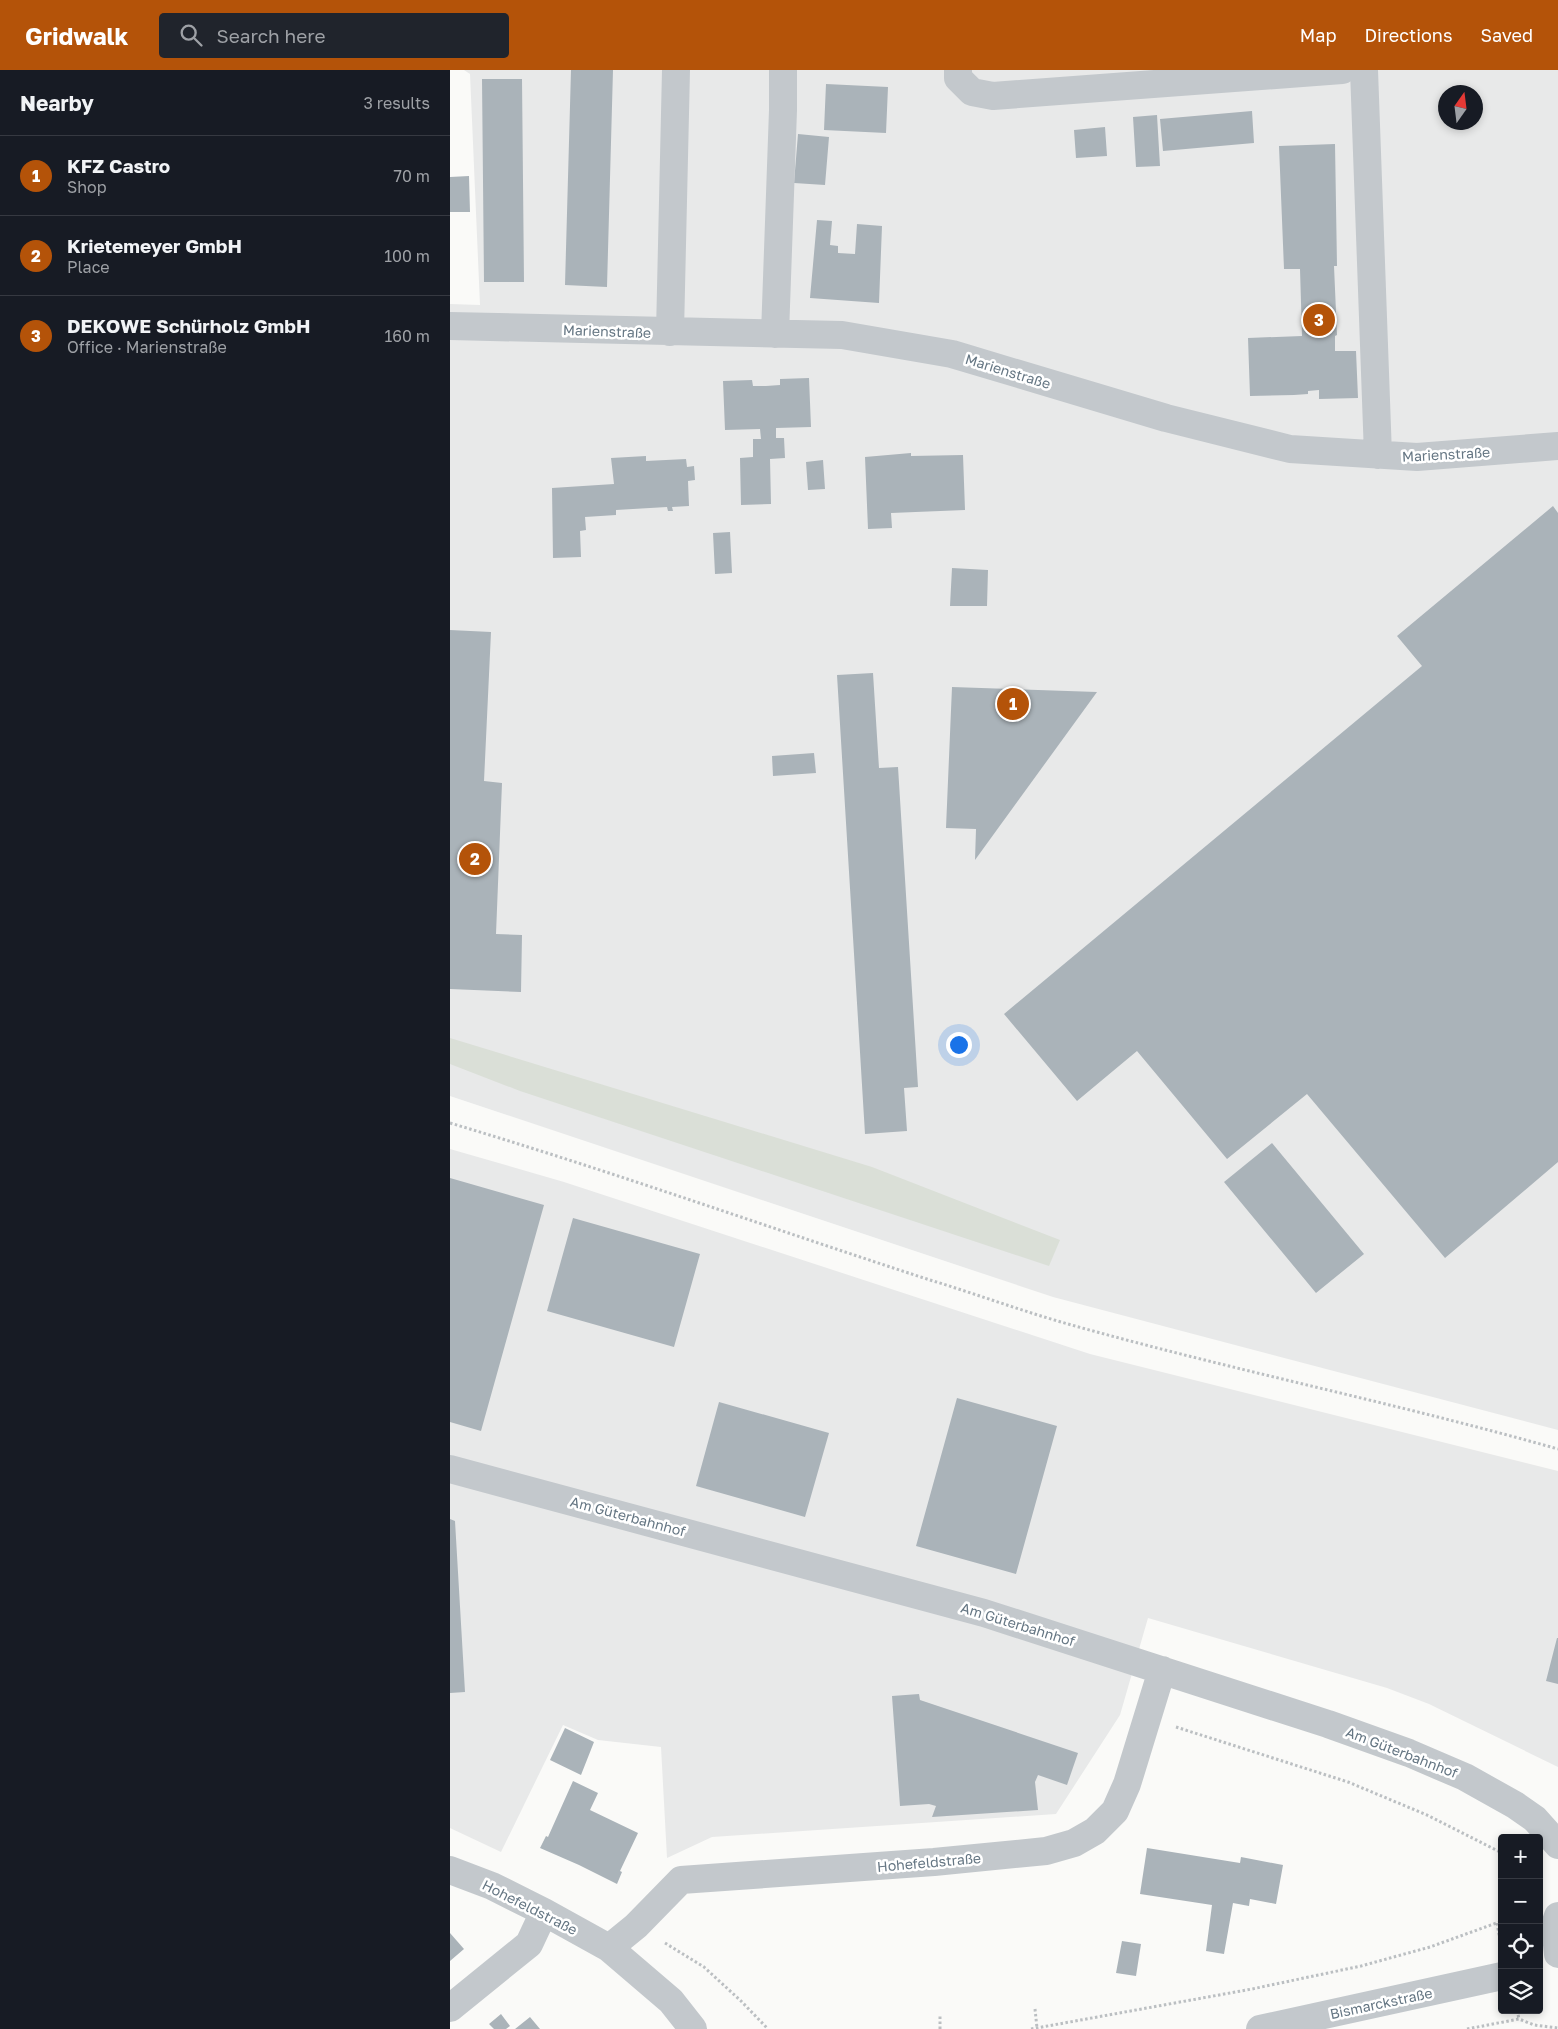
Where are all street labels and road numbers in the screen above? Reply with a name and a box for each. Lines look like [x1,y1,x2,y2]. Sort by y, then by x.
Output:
street label: Marienstraße [563,321,651,341]
street label: Marienstraße [963,350,1053,392]
street label: Marienstraße [1401,443,1491,465]
street label: Am Güterbahnhof [569,1492,687,1540]
street label: Am Güterbahnhof [959,1599,1077,1649]
street label: Am Güterbahnhof [1344,1723,1460,1781]
street label: Hohefeldstraße [876,1849,982,1875]
street label: Hohefeldstraße [480,1876,580,1938]
street label: Bismarckstraße [1328,1984,1434,2022]

